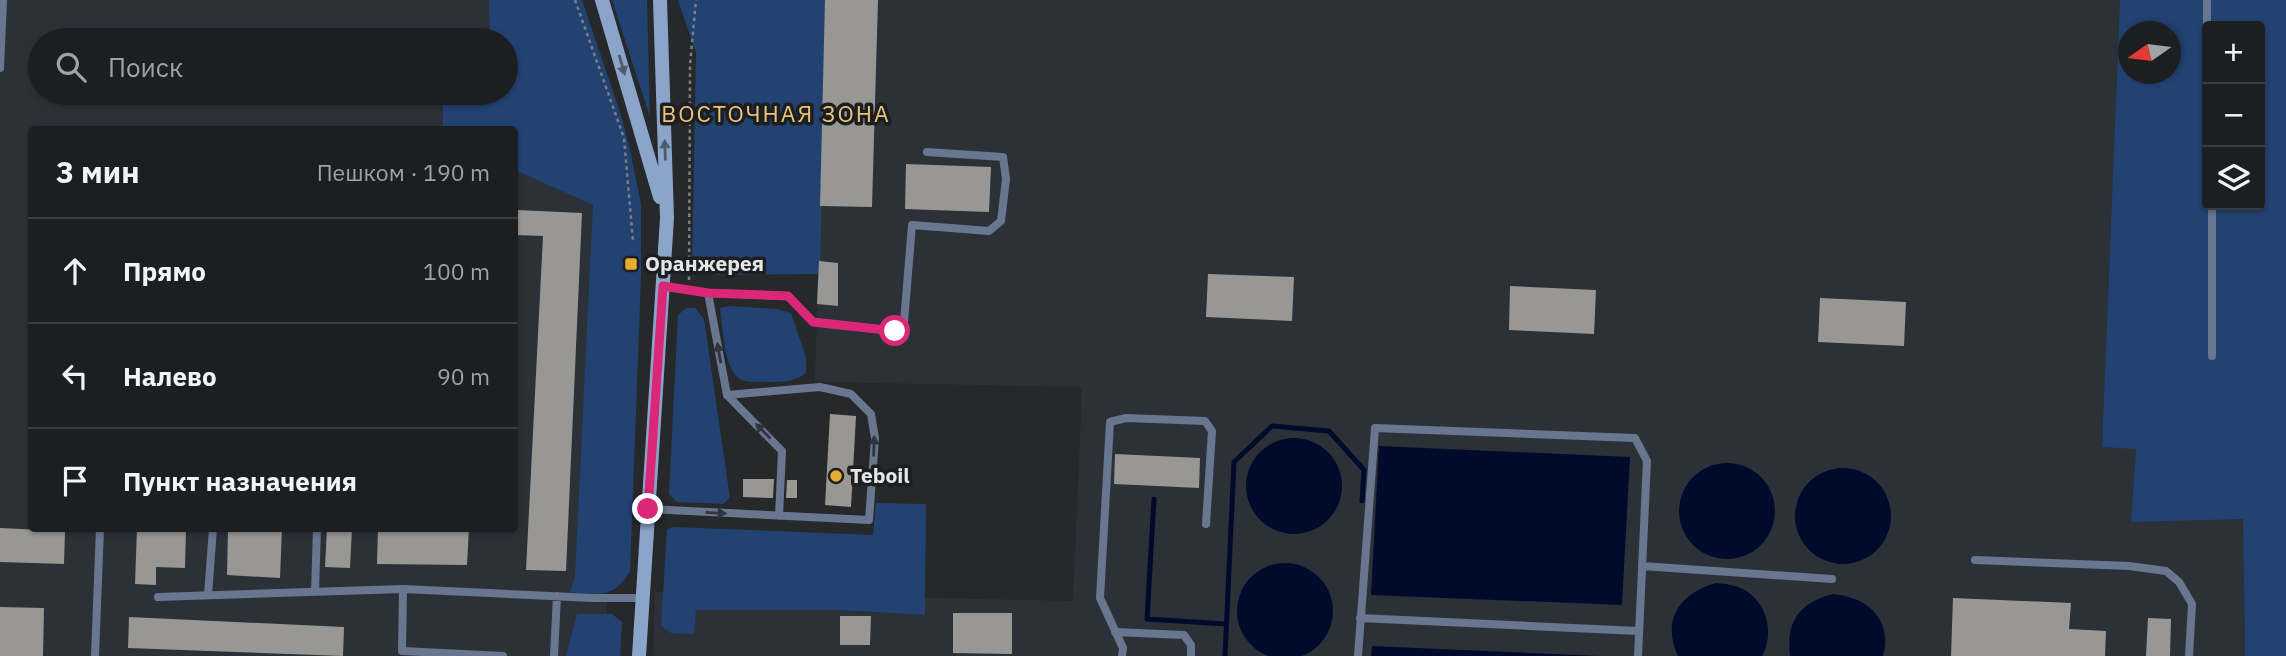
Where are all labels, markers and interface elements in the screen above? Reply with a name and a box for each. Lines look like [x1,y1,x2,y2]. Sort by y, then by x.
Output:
north arrow [2118,21,2181,84]
map controls [2202,21,2265,210]
button: + [2202,21,2265,84]
search box [28,28,518,105]
icon: search [52,48,90,86]
text: Поиск [108,50,183,84]
one-way arrow [617,55,627,76]
button: − [2202,84,2265,147]
district label: ВОСТОЧНАЯ ЗОНА [661,98,891,128]
one-way arrow [659,139,670,161]
button: layers [2202,147,2265,210]
text: 3 мин [56,152,140,191]
text: Пешком · 190 m [317,157,490,187]
place label: Оранжерея [645,249,764,277]
icon: ahead [56,252,94,290]
text: Прямо [123,254,206,288]
text: 100 m [423,256,490,286]
marker: Оранжерея [623,256,639,272]
route start [879,315,910,346]
one-way arrow [713,342,724,364]
icon: left [56,357,94,395]
text: Налево [123,359,217,393]
text: 90 m [437,361,490,391]
one-way arrow [754,423,771,440]
one-way arrow [868,434,880,456]
place label: Teboil [850,461,910,489]
icon: arrive [56,462,94,500]
text: Пункт назначения [123,464,357,498]
marker: Teboil [828,468,844,484]
route end [632,493,663,524]
one-way arrow [706,508,728,519]

